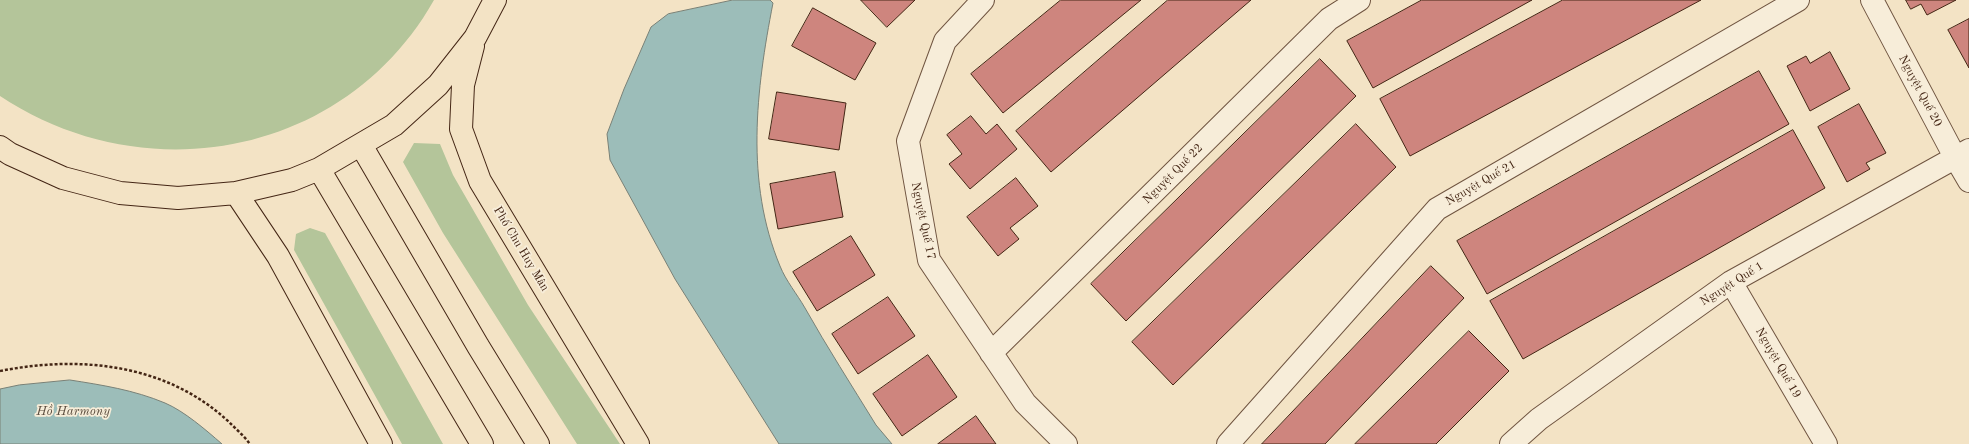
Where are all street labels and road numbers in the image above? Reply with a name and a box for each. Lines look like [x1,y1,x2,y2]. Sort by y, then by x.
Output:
street label: Nguyệt Quế 20 [1895,53,1945,129]
street label: Nguyệt Quế 22 [1140,141,1206,207]
street label: Nguyệt Quế 21 [1443,157,1519,209]
street label: Nguyệt Quế 17 [908,181,938,261]
street label: Phố Chu Huy Mân [490,204,552,294]
street label: Nguyệt Quế 1 [1698,259,1766,309]
street label: Nguyệt Quế 19 [1752,325,1804,401]

